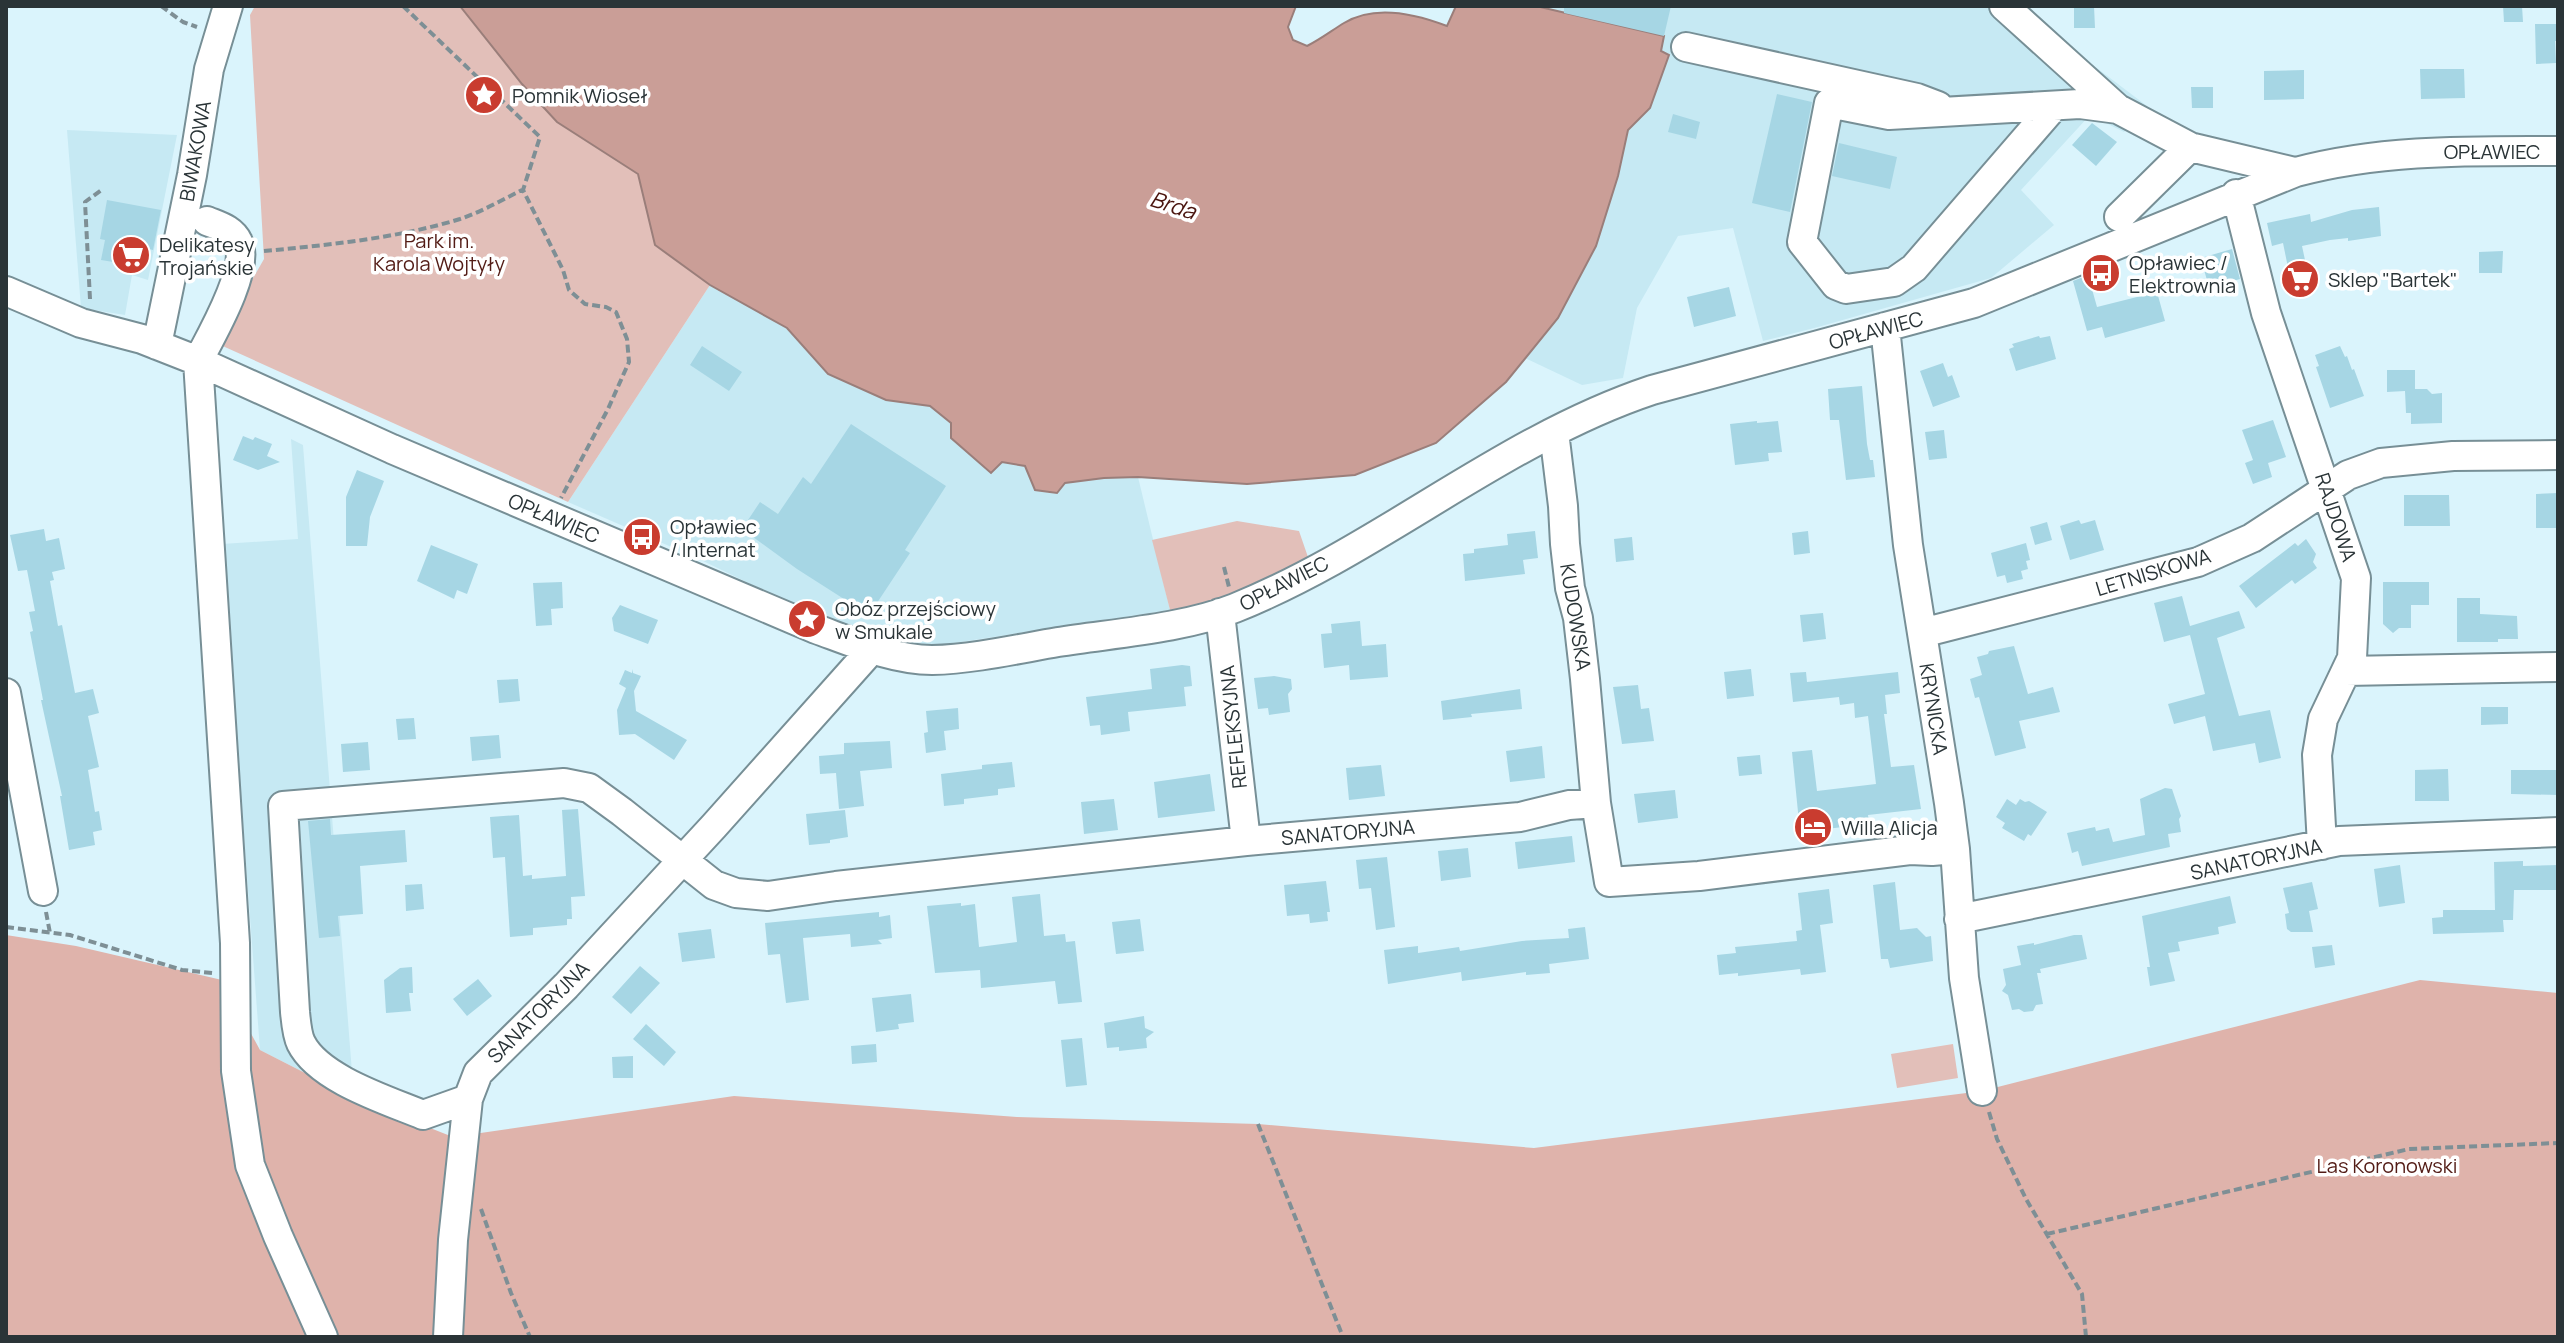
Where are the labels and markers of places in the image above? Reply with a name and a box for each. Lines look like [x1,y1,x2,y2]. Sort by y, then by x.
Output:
place icon: Pomnik Wioseł [463,74,505,116]
place label: Pomnik Wioseł [512,82,648,109]
place label: Delikatesy Trojańskie [159,231,255,281]
supermarket icon: Delikatesy Trojańskie [110,234,152,276]
place label: Opławiec / Elektrownia [2129,249,2236,299]
bus stop icon: Opławiec / Elektrownia [2080,252,2122,294]
supermarket icon: Sklep "Bartek" [2279,258,2321,300]
place label: Sklep "Bartek" [2328,266,2458,293]
place label: Opławiec / Internat [670,513,757,563]
bus stop icon: Opławiec / Internat [621,516,663,558]
place label: Obóz przejściowy w Smukale [835,595,996,645]
place icon: Obóz przejściowy w Smukale [786,598,828,640]
hotel icon: Willa Alicja [1792,806,1834,848]
place label: Willa Alicja [1841,814,1938,841]

